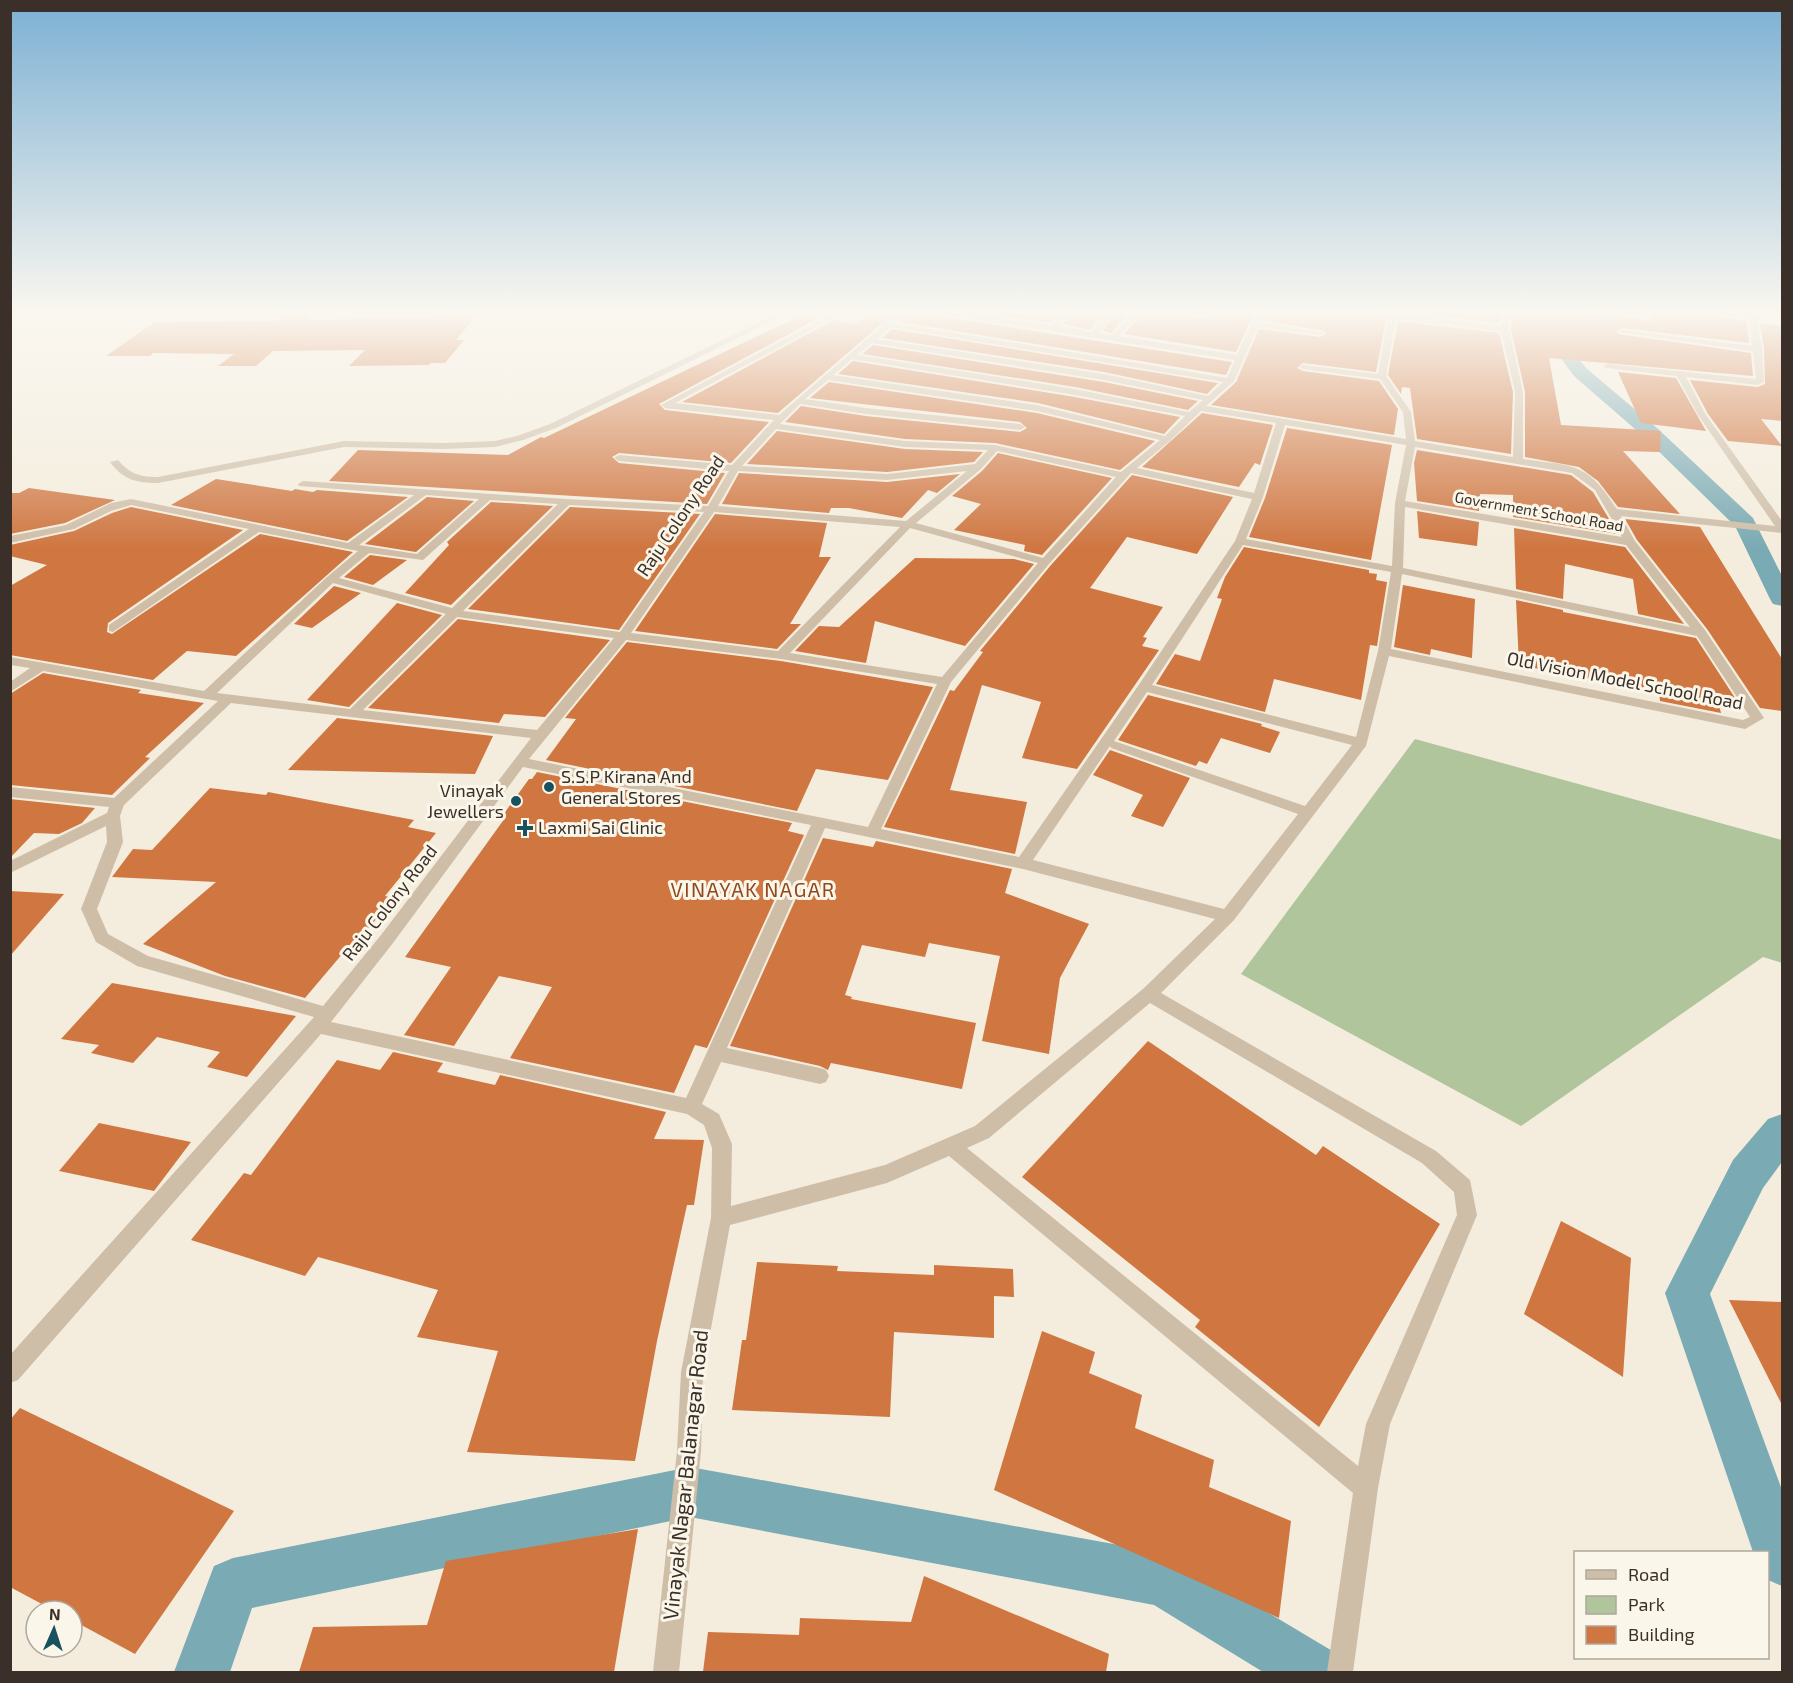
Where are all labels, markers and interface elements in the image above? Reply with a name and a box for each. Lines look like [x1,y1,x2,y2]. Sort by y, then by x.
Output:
street label: Raju Colony Road [632,451,729,580]
street label: Government School Road [1453,487,1625,535]
street label: Old Vision Model School Road [1505,646,1745,714]
place label: S.S.P Kirana And General Stores [561,765,692,808]
place label: Vinayak Jewellers [427,779,504,822]
marker: S.S.P Kirana And General Stores [542,780,556,794]
marker: Vinayak Jewellers [509,794,523,808]
place label: Laxmi Sai Clinic [538,816,663,838]
marker: Laxmi Sai Clinic [516,819,534,837]
street label: Raju Colony Road [337,840,441,965]
district label: VINAYAK NAGAR [670,877,836,901]
street label: Vinayak Nagar Balanagar Road [657,1328,712,1621]
legend [1574,1551,1769,1659]
text: Road [1628,1563,1669,1585]
text: Park [1628,1593,1665,1615]
north arrow [24,1599,84,1659]
text: N [49,1604,61,1623]
text: Building [1628,1623,1695,1645]

